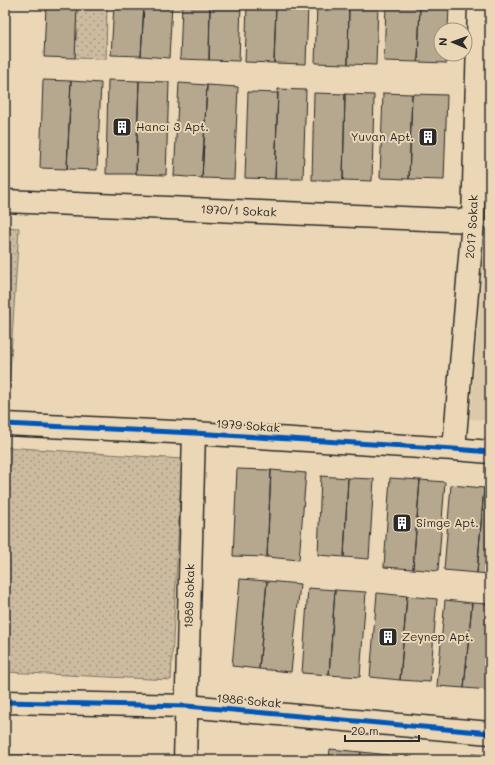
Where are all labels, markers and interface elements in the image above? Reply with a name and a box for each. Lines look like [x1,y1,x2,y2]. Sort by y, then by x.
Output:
north arrow [433,22,473,62]
text: N [435,37,450,46]
building icon: Hancı 3 Apt. [111,116,133,138]
place label: Hancı 3 Apt. [136,118,209,134]
building icon: Yuvan Apt. [417,126,439,148]
place label: Yuvan Apt. [351,128,414,144]
street label: 2017 Sokak [461,194,481,259]
street label: 1970/1 Sokak [200,200,277,220]
street label: 1979 Sokak [216,415,281,435]
building icon: Simge Apt. [391,512,413,534]
place label: Simge Apt. [416,514,479,530]
street label: 1989 Sokak [180,563,197,629]
building icon: Zeynep Apt. [377,626,399,648]
place label: Zeynep Apt. [402,628,474,644]
street label: 1986 Sokak [216,689,282,711]
scale bar [345,717,419,743]
text: 20 m [351,722,379,738]

